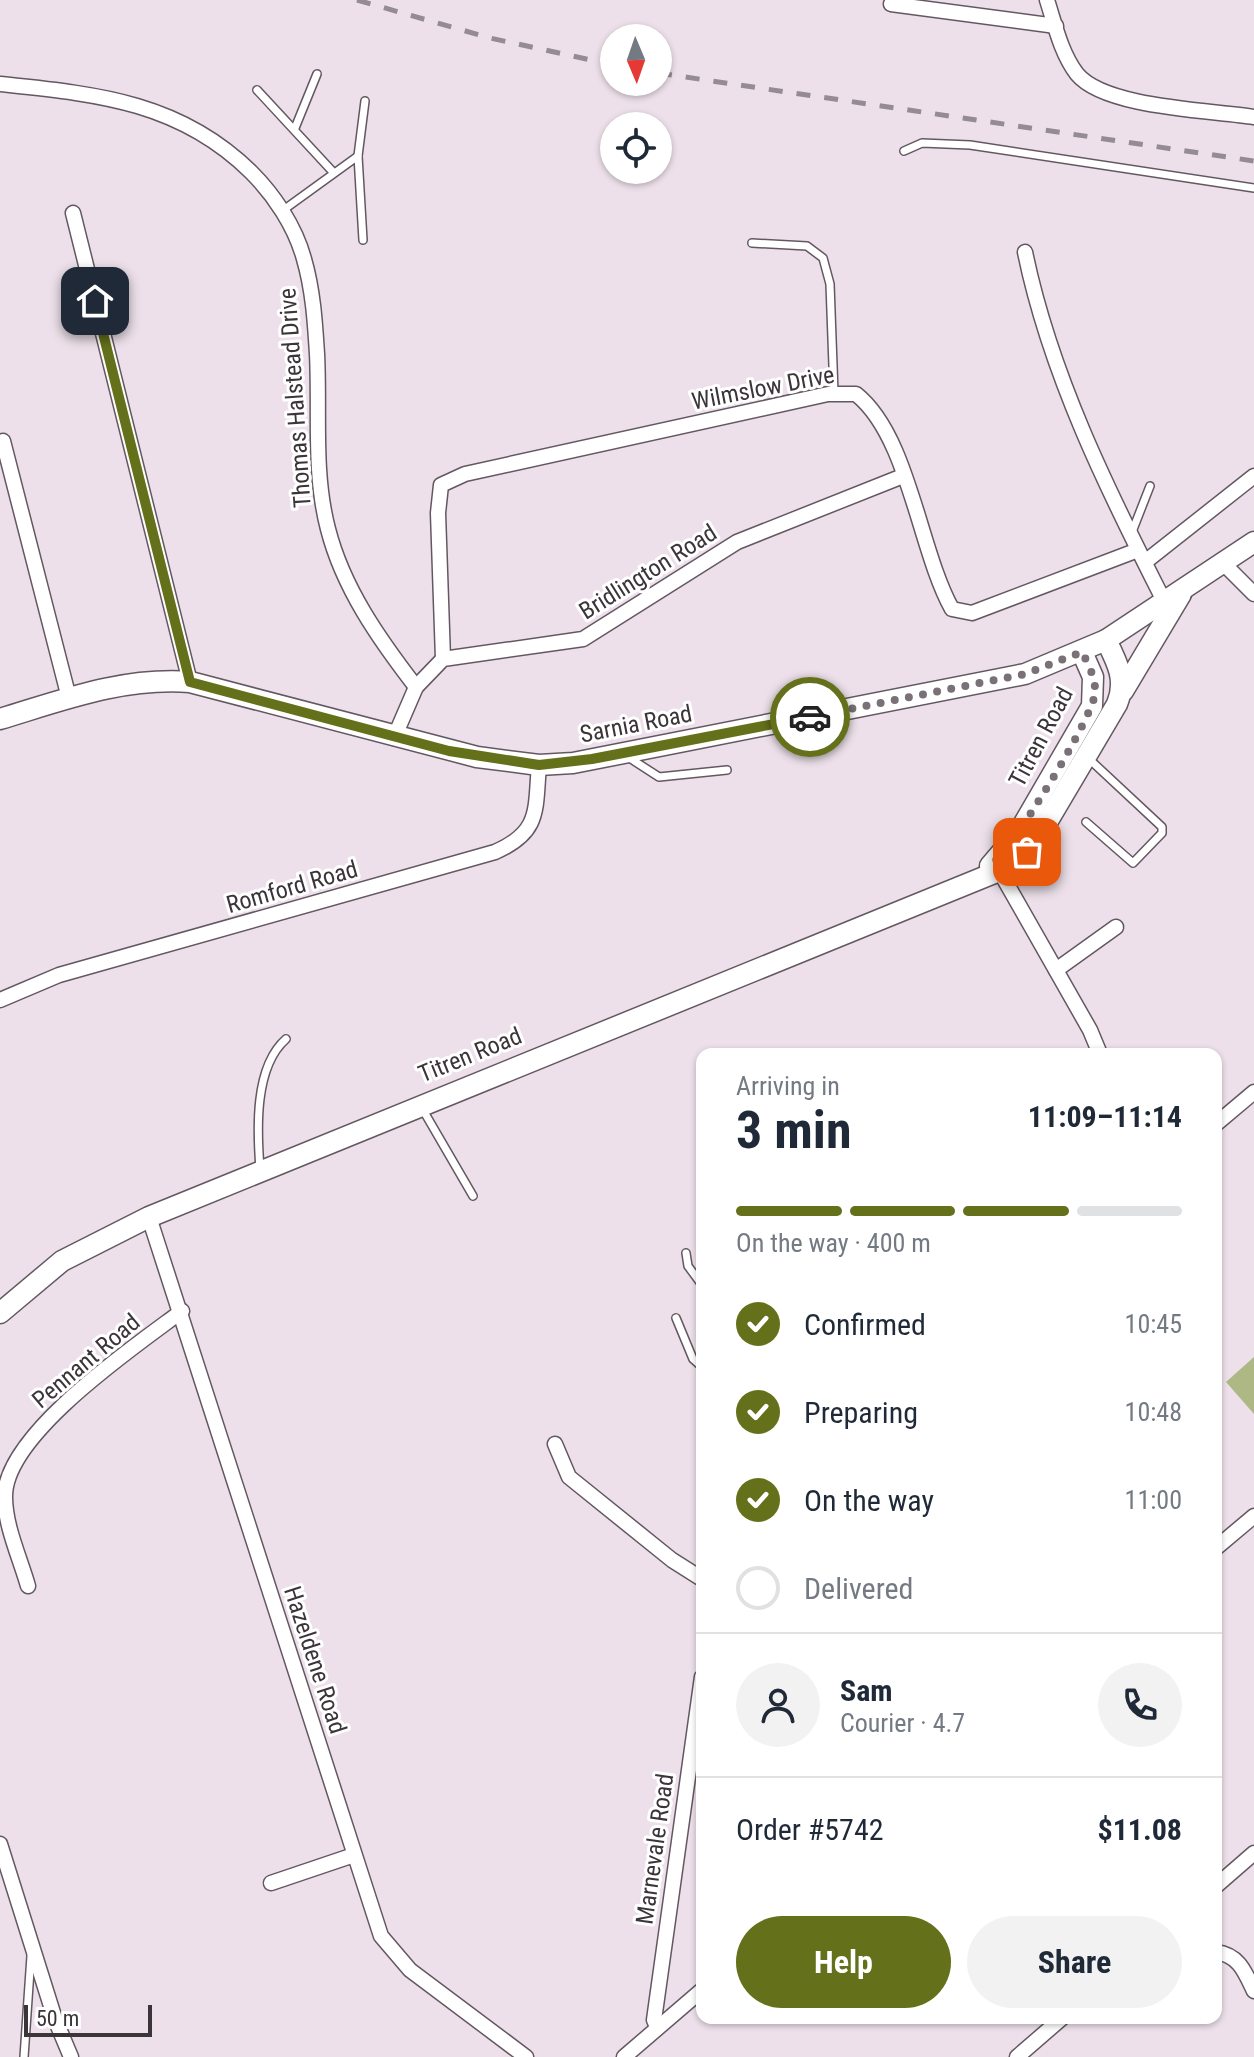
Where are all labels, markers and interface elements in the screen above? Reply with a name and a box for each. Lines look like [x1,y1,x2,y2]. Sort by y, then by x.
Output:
north arrow [600,24,672,96]
map controls [600,24,672,184]
button: locate [600,112,672,184]
pin [61,267,129,335]
icon: home [73,279,117,323]
street label: Thomas Halstead Drive [273,287,317,509]
street label: Wilmslow Drive [689,360,837,416]
street label: Bridlington Road [574,519,722,625]
courier [770,677,850,757]
street label: Titren Road [1003,682,1079,792]
icon: car [788,695,832,739]
street label: Sarnia Road [578,699,694,749]
pin [993,818,1061,886]
icon: bag [1005,830,1049,874]
street label: Romford Road [223,855,361,919]
street label: Titren Road [414,1022,526,1088]
text: Arriving in [736,1071,840,1101]
text: 11:09–11:14 [1028,1099,1182,1134]
text: 3 min [736,1100,852,1161]
text: On the way · 400 m [736,1228,931,1258]
icon: check [736,1302,780,1346]
text: Confirmed [804,1307,926,1342]
street label: Pennant Road [27,1308,145,1414]
text: 10:45 [1125,1309,1182,1339]
icon: check [736,1390,780,1434]
text: Preparing [804,1395,918,1430]
text: 10:48 [1125,1397,1182,1427]
icon: check [736,1478,780,1522]
text: On the way [804,1483,934,1518]
text: 11:00 [1125,1485,1182,1515]
text: Delivered [804,1571,913,1606]
street label: Hazeldene Road [278,1583,352,1737]
button: person [736,1663,820,1747]
button: phone [1098,1663,1182,1747]
text: Sam [840,1673,893,1708]
text: Courier · 4.7 [840,1708,965,1738]
street label: Marnevale Road [631,1772,679,1926]
text: Order #5742 [736,1812,884,1847]
text: $11.08 [1097,1812,1182,1847]
button: Help [736,1916,951,2008]
button: Share [967,1916,1182,2008]
scale bar [24,2001,152,2037]
text: 50 m [36,2006,79,2031]

